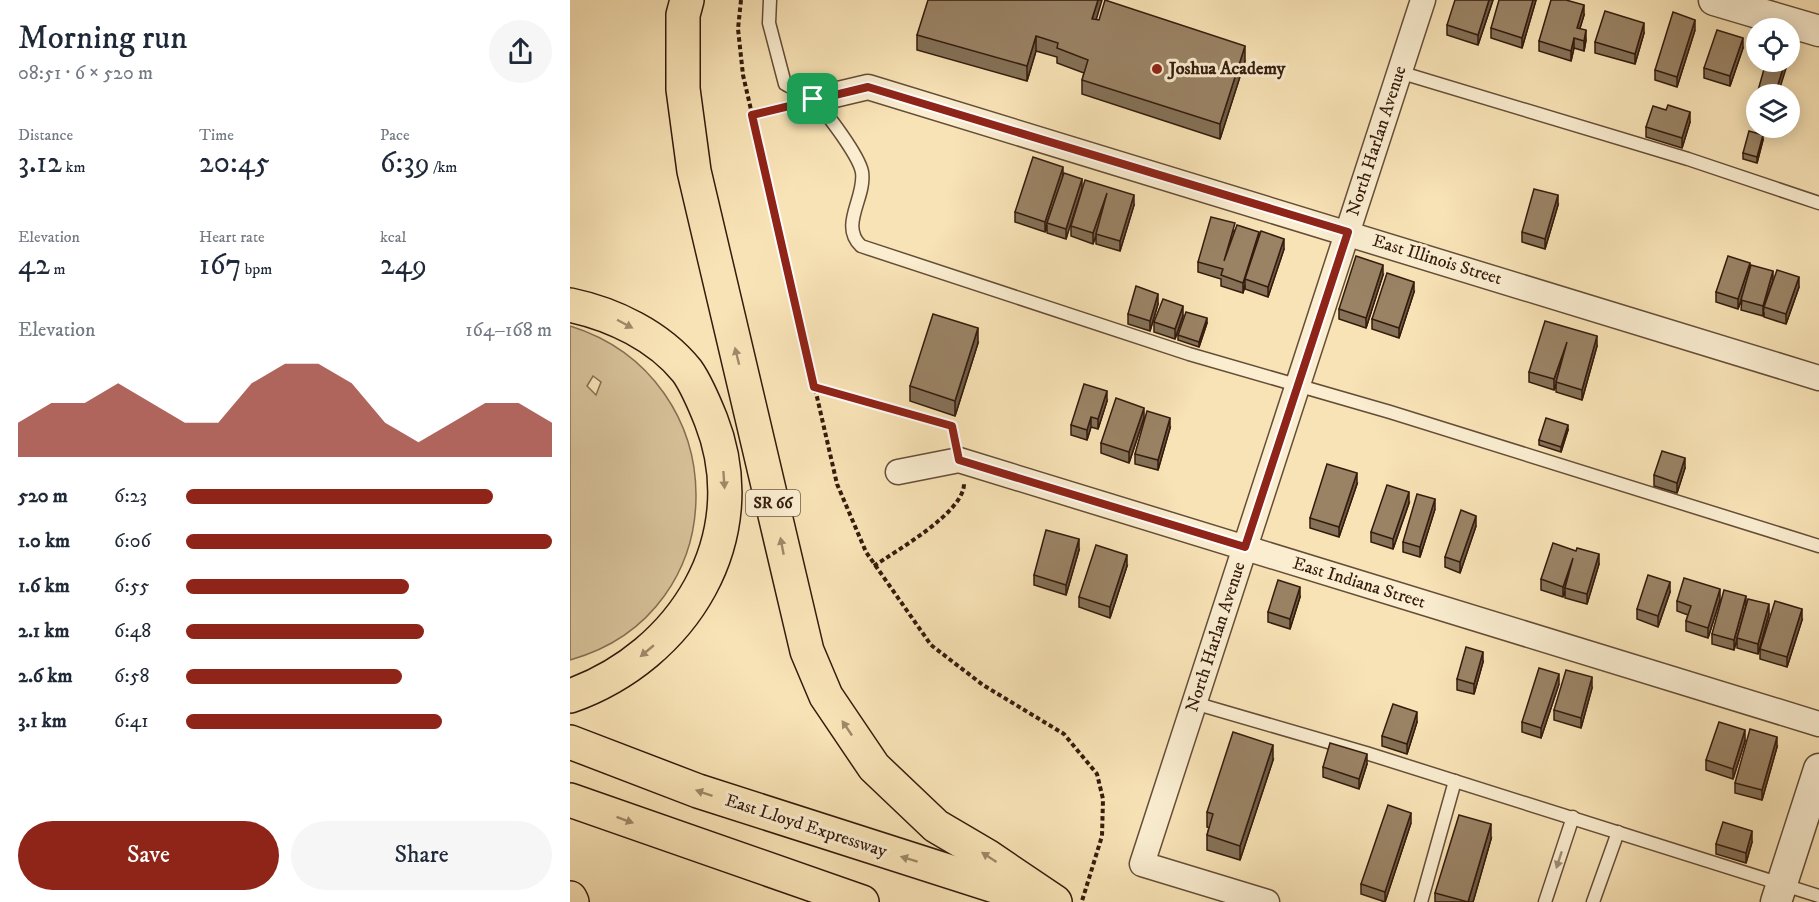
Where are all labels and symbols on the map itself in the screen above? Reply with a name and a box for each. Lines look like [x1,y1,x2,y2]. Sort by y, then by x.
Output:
place label: Joshua Academy [1167,58,1286,80]
marker: Joshua Academy [1150,62,1164,76]
street label: North Harlan Avenue [1342,63,1412,219]
pin [787,73,838,124]
street label: East Illinois Street [1370,230,1505,290]
one-way arrow [616,319,634,329]
one-way arrow [732,347,742,365]
one-way arrow [719,471,728,490]
road number: SR 66 [746,490,800,516]
one-way arrow [777,536,786,555]
street label: East Indiana Street [1290,552,1428,614]
street label: North Harlan Avenue [1181,559,1251,715]
one-way arrow [639,645,655,658]
one-way arrow [842,720,853,736]
one-way arrow [695,788,713,797]
street label: East Lloyd Expressway [722,789,890,863]
one-way arrow [616,816,634,826]
one-way arrow [1554,851,1563,869]
one-way arrow [981,852,997,863]
one-way arrow [900,854,918,863]

